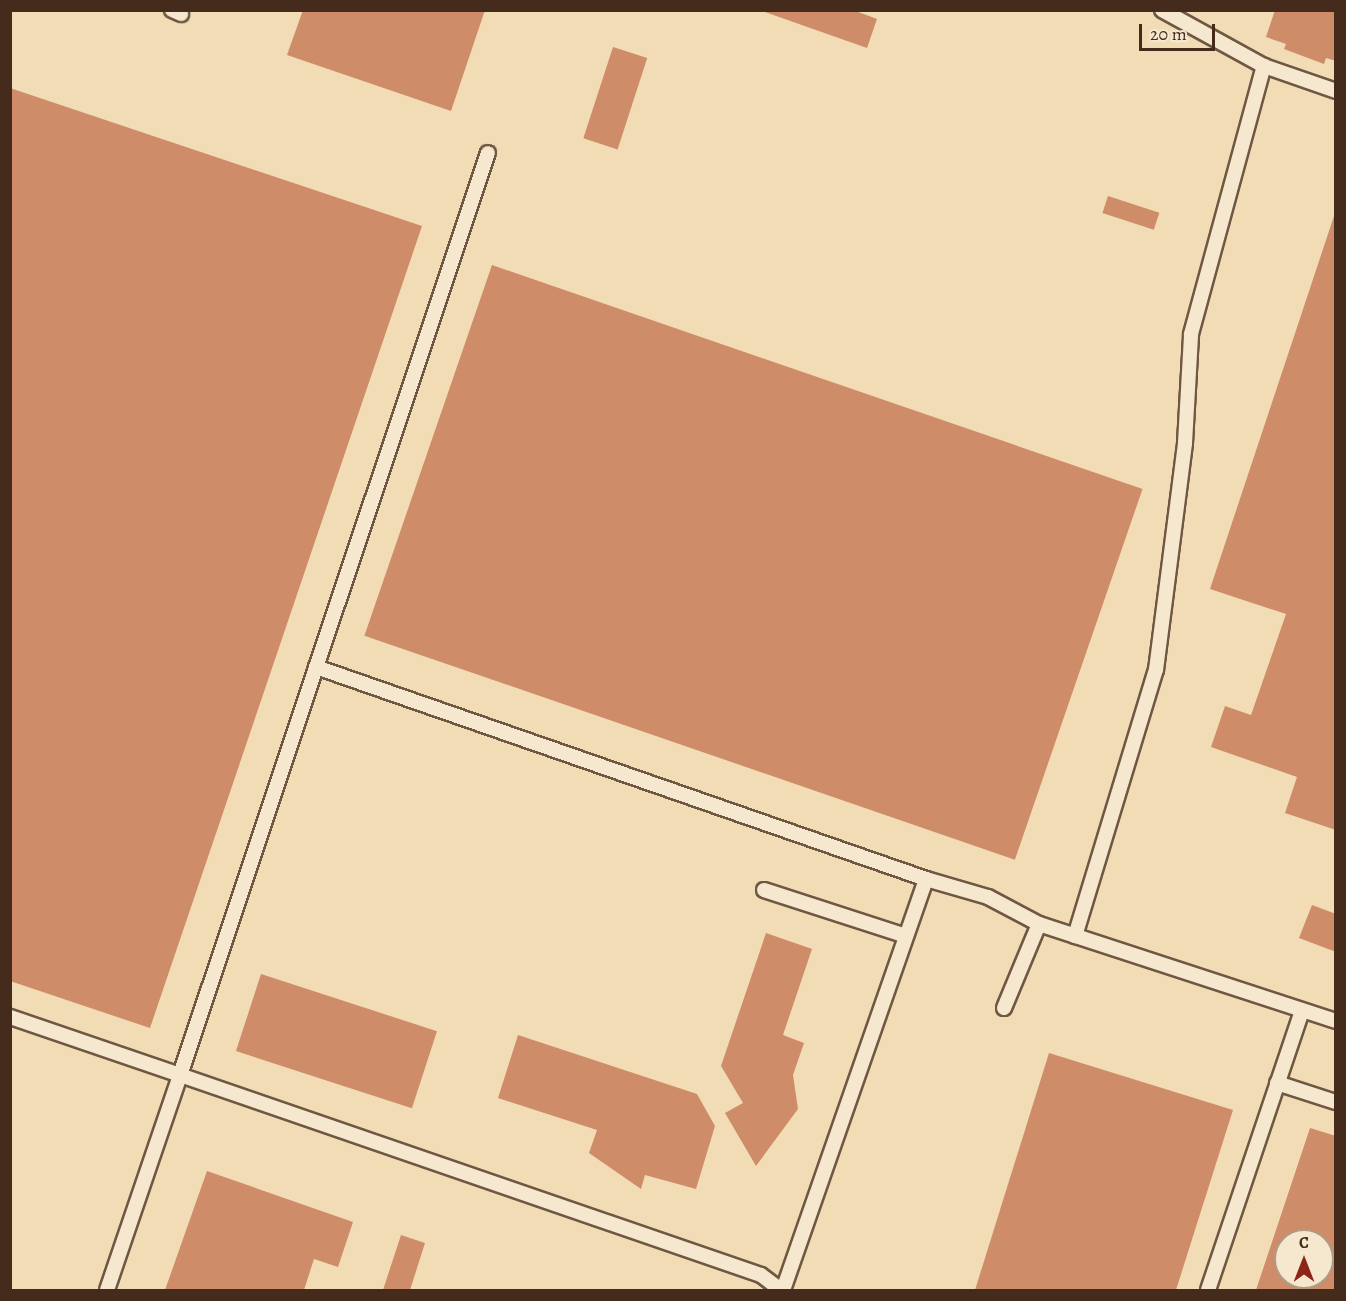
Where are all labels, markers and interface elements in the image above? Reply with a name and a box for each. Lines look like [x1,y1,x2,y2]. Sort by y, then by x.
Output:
scale bar [1142,12,1218,50]
text: 20 m [1150,22,1187,46]
north arrow [1274,1229,1334,1289]
text: С [1299,1232,1309,1254]

